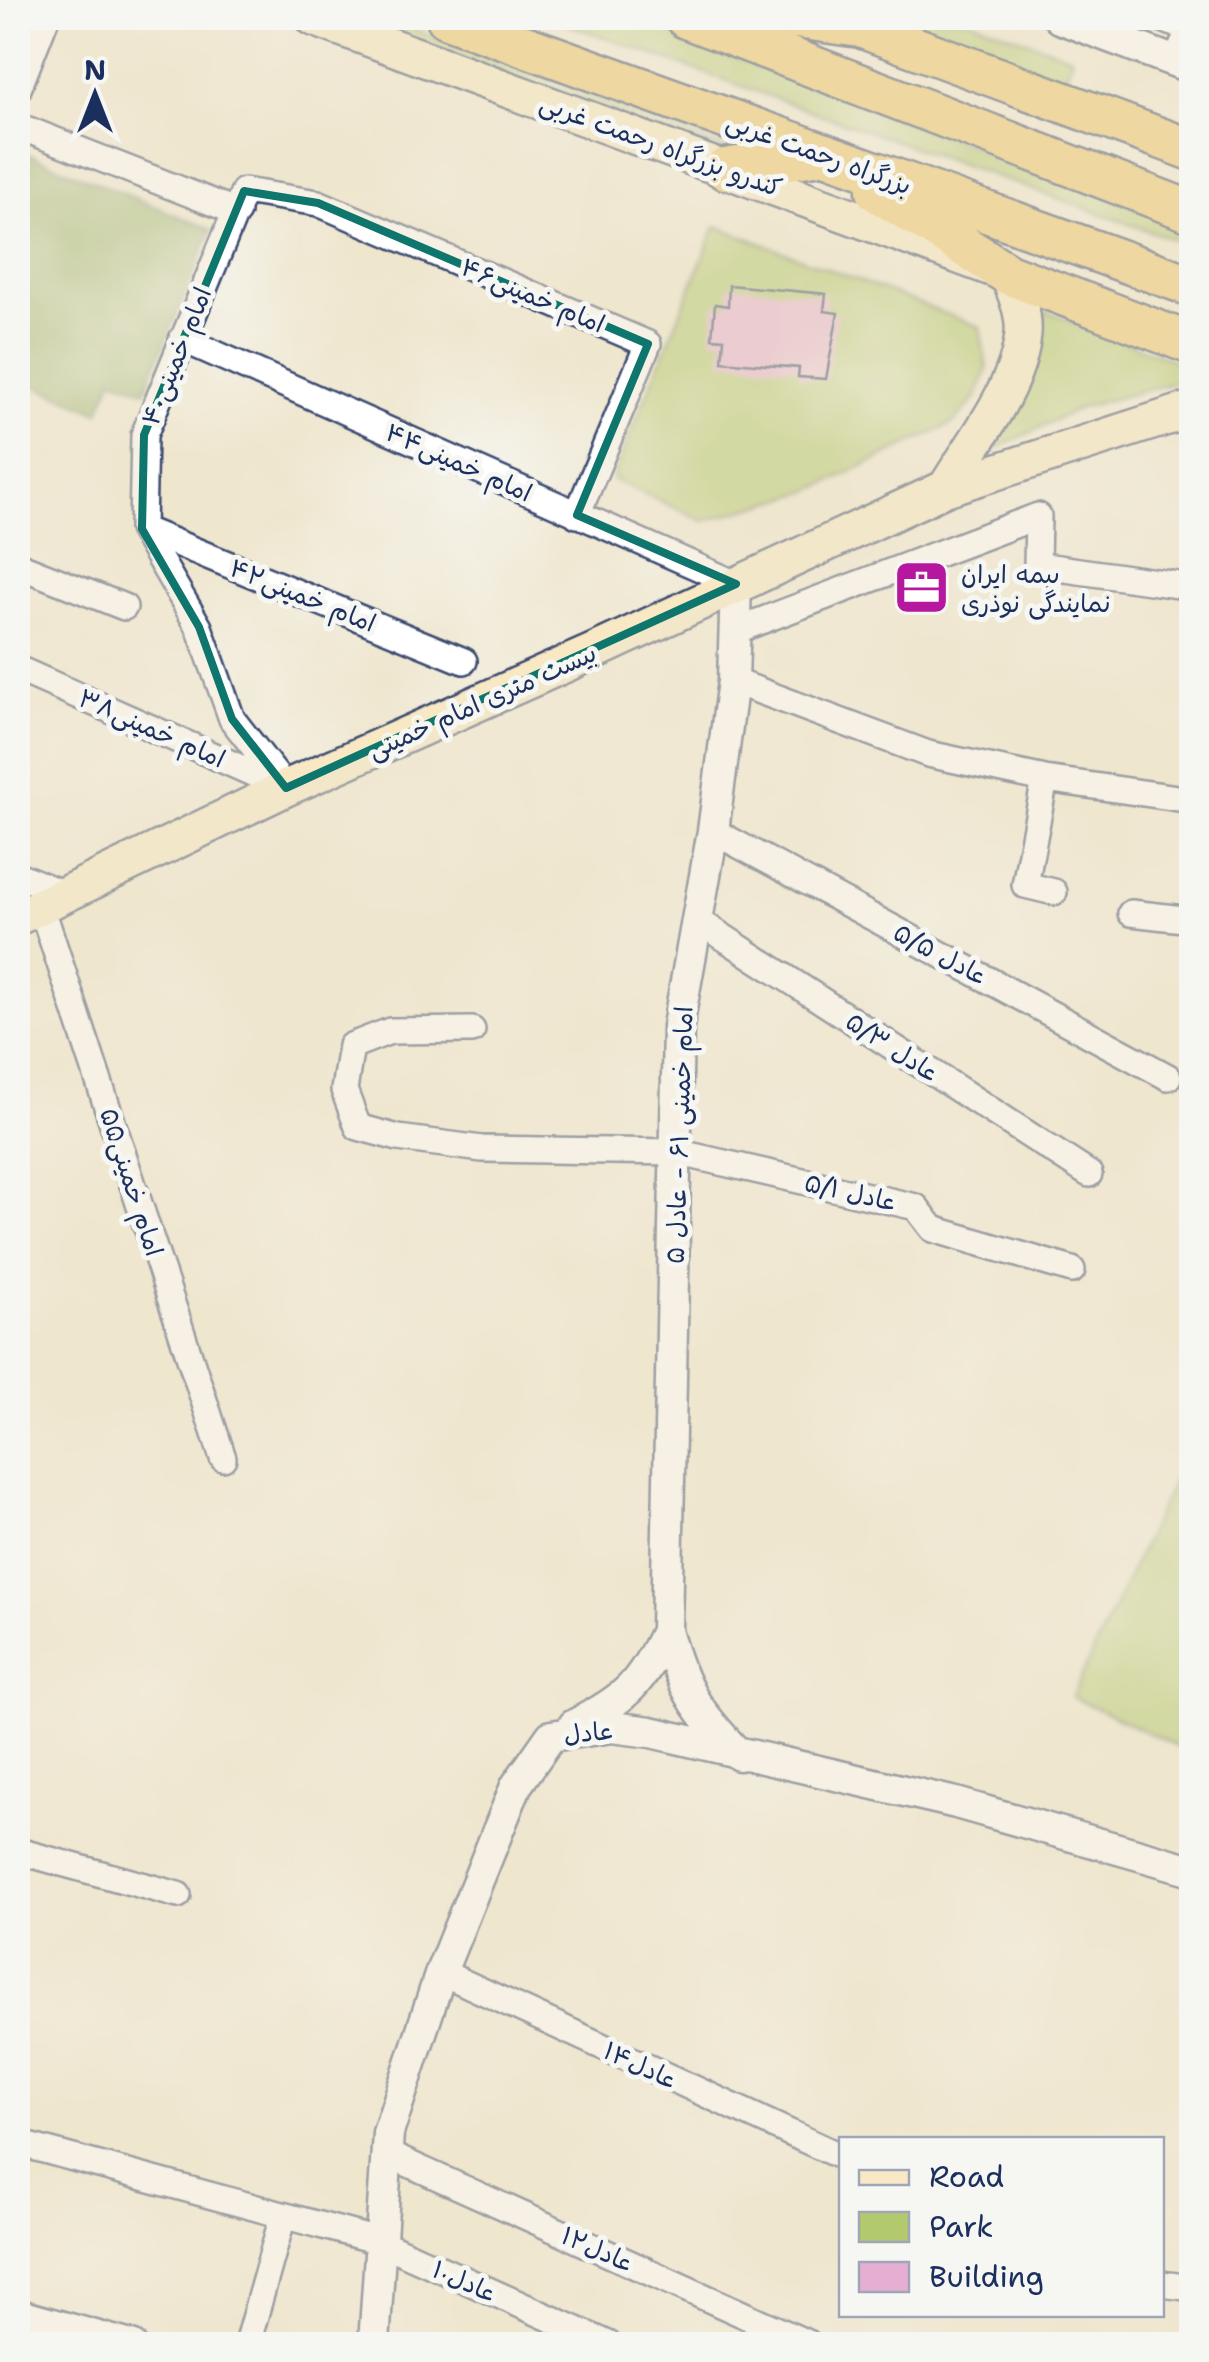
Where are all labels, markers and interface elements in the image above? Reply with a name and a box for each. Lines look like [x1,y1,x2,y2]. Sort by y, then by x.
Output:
north arrow [45,45,145,145]
text: N [84,51,106,89]
street label: کندرو بزرگراه رحمت غربی [535,85,787,205]
street label: بزرگراه رحمت غربی [722,104,916,202]
street label: امام خمینی۴۶ [455,249,610,342]
street label: امام خمینی۴۰ [133,282,221,431]
street label: ۴۴امام خمینی [380,415,538,511]
street label: امام خمینی۴۲ [224,550,381,642]
place label: بیمه ایران نمایندگی نوذری [961,557,1110,620]
office icon: بیمه ایران نمایندگی نوذری [892,558,952,618]
street label: بیست متری امام خمینی [362,635,603,769]
street label: امام خمینی۳۸ [72,680,231,777]
street label: عادل ۵/۵ [888,915,994,993]
street label: عادل ۵/۳ [839,1004,947,1090]
street label: امام خمینی ۶۱ - عادل ۵ [658,1006,702,1265]
street label: امام خمینی۵۵ [90,1104,172,1261]
street label: عادل ۵/۱ [801,1165,901,1219]
street label: عادل [562,1713,616,1751]
street label: عادل۱۴ [598,2033,684,2097]
legend [839,2137,1164,2317]
text: Road [929,2156,1004,2197]
text: Park [929,2206,993,2247]
street label: عادل۱۲ [556,2218,640,2280]
street label: عادل۱۰ [427,2252,503,2310]
text: Building [929,2256,1044,2297]

